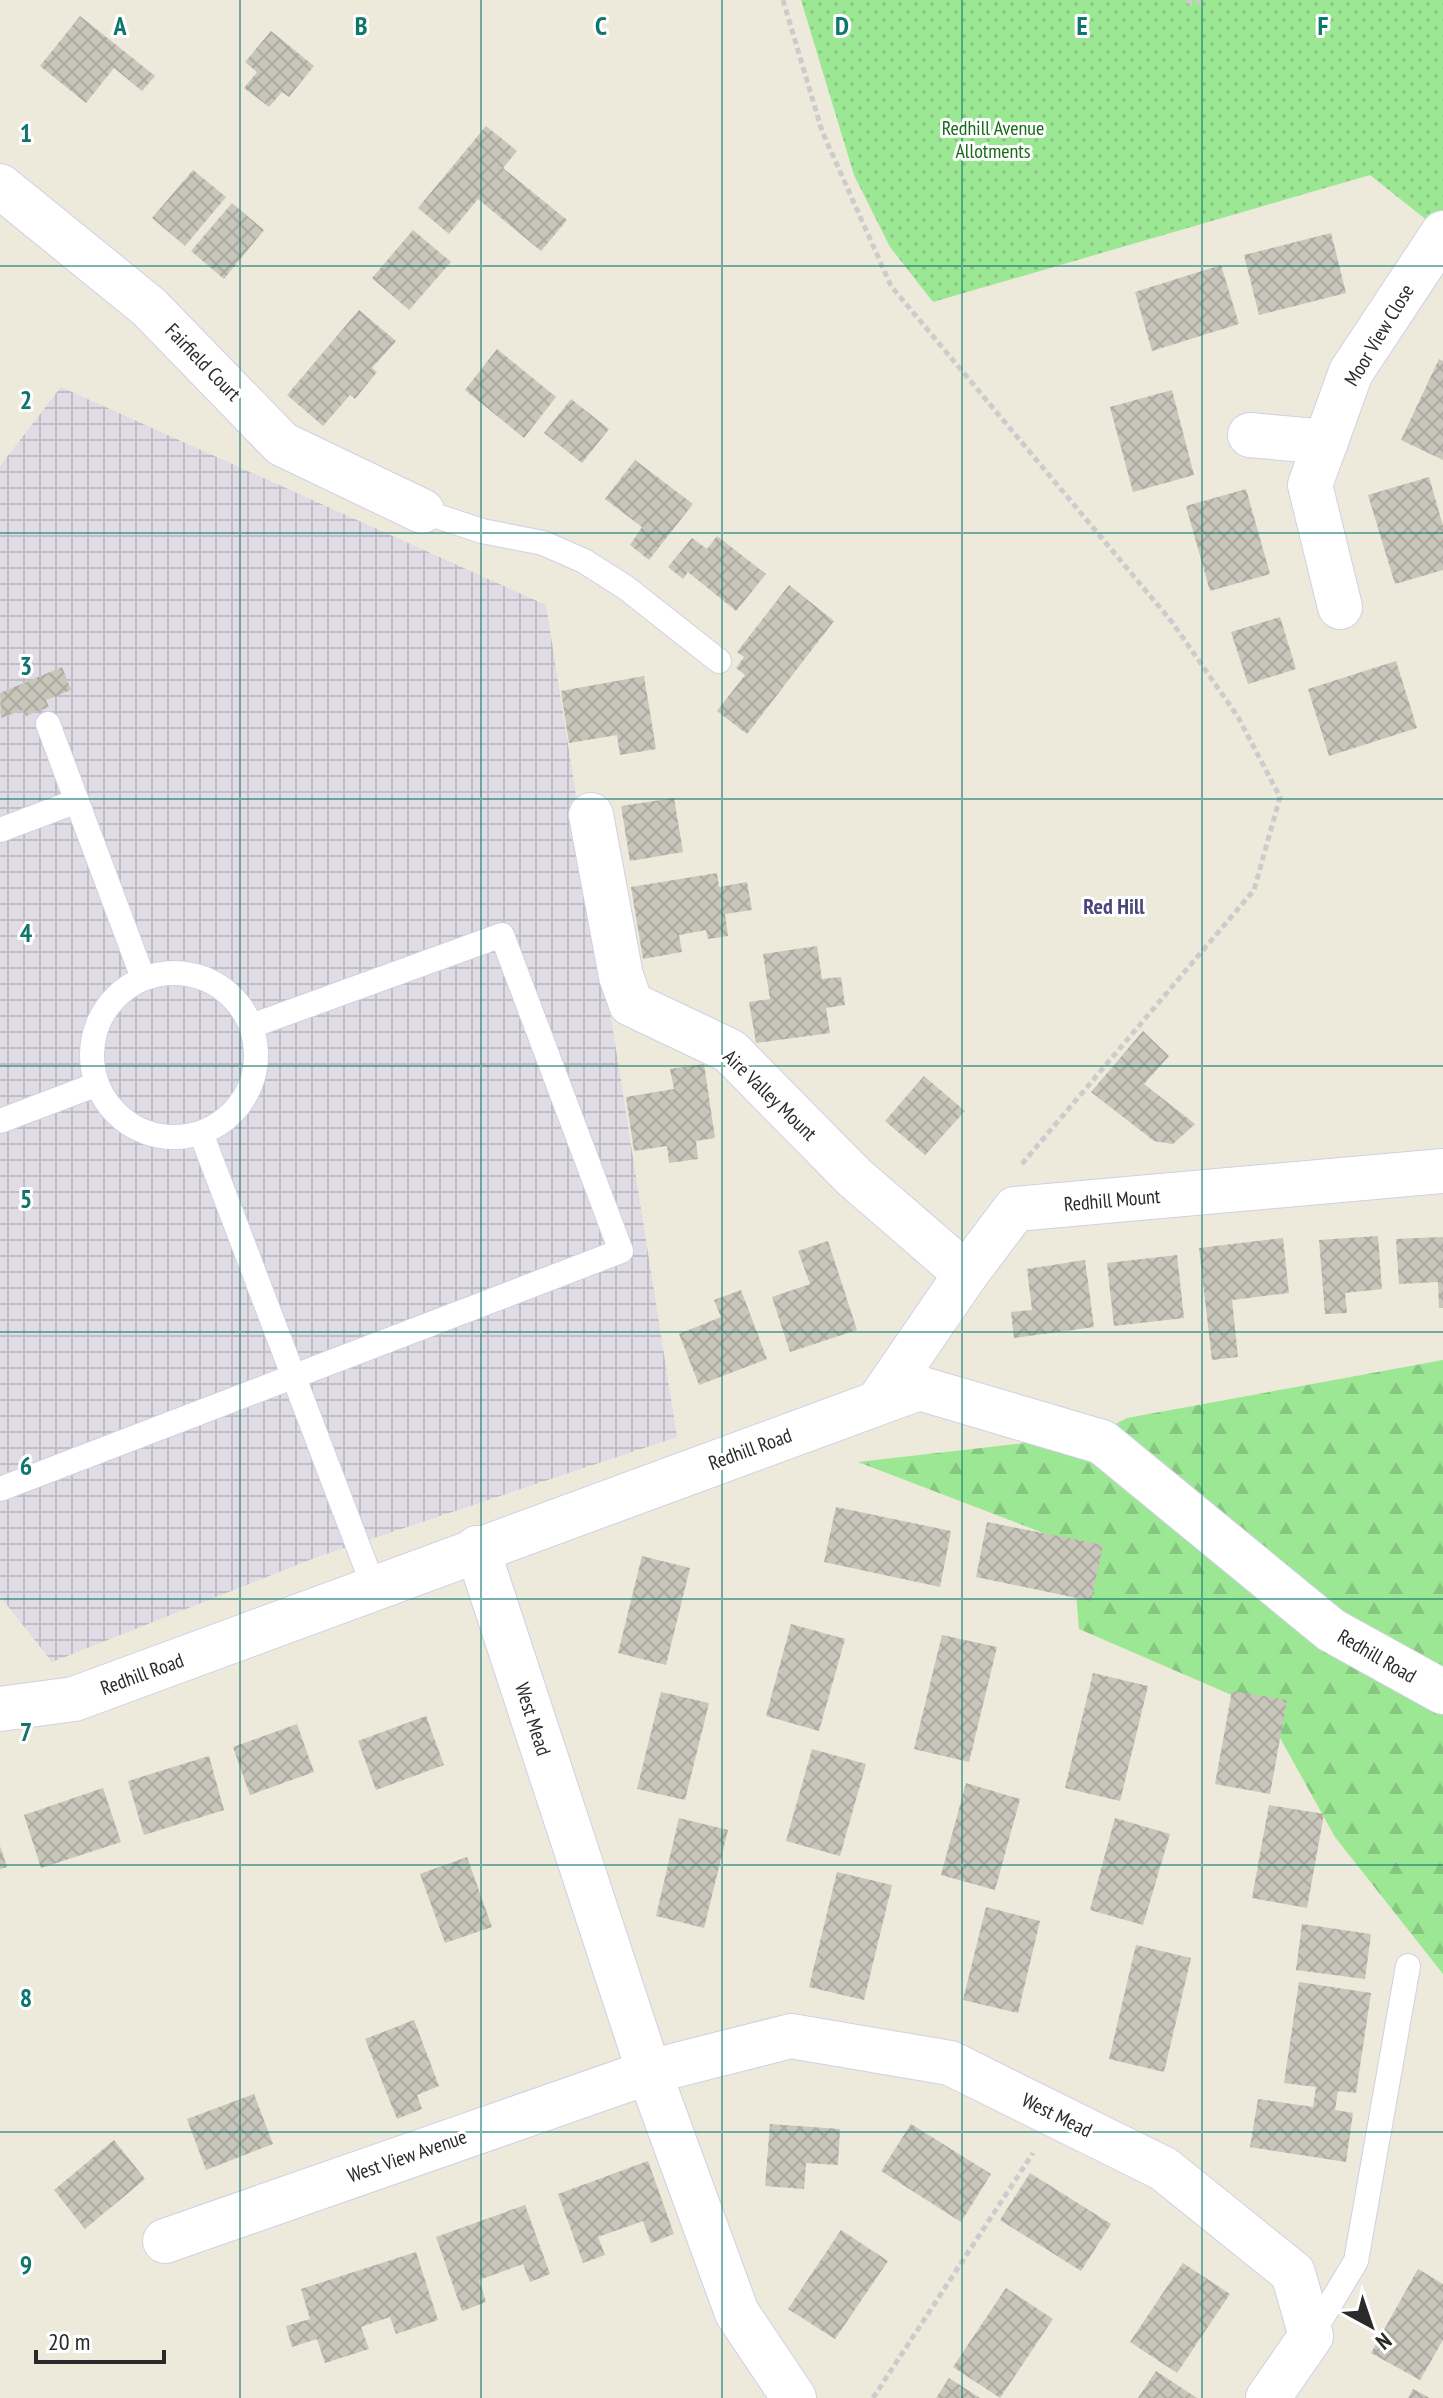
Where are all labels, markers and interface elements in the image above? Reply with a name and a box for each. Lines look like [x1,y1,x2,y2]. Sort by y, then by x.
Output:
text: A [112,9,127,42]
text: B [355,9,368,42]
text: C [595,9,607,42]
text: D [835,9,849,42]
text: E [1076,9,1088,42]
text: F [1318,9,1329,42]
park label: Redhill Avenue Allotments [942,115,1044,164]
text: 1 [20,116,32,149]
street label: Moor View Close [1338,279,1420,391]
street label: Fairfield Court [160,318,247,407]
text: 2 [20,383,32,416]
text: 3 [20,649,32,682]
district label: Red Hill [1083,892,1145,920]
text: 4 [20,916,33,949]
street label: Aire Valley Mount [718,1044,823,1147]
text: 5 [20,1182,32,1215]
street label: Redhill Mount [1063,1183,1162,1217]
street label: Redhill Road [705,1422,795,1476]
text: 6 [20,1449,32,1482]
street label: Redhill Road [1333,1623,1421,1689]
street label: Redhill Road [97,1647,187,1701]
street label: West Mead [509,1679,557,1759]
text: 7 [20,1715,32,1748]
text: 8 [20,1981,32,2014]
street label: West Mead [1018,2087,1096,2143]
street label: West View Avenue [344,2123,470,2189]
text: 9 [20,2248,32,2281]
north arrow [1331,2286,1411,2366]
scale bar [36,2314,164,2364]
text: 20 m [48,2326,90,2357]
text: N [1370,2327,1397,2356]

